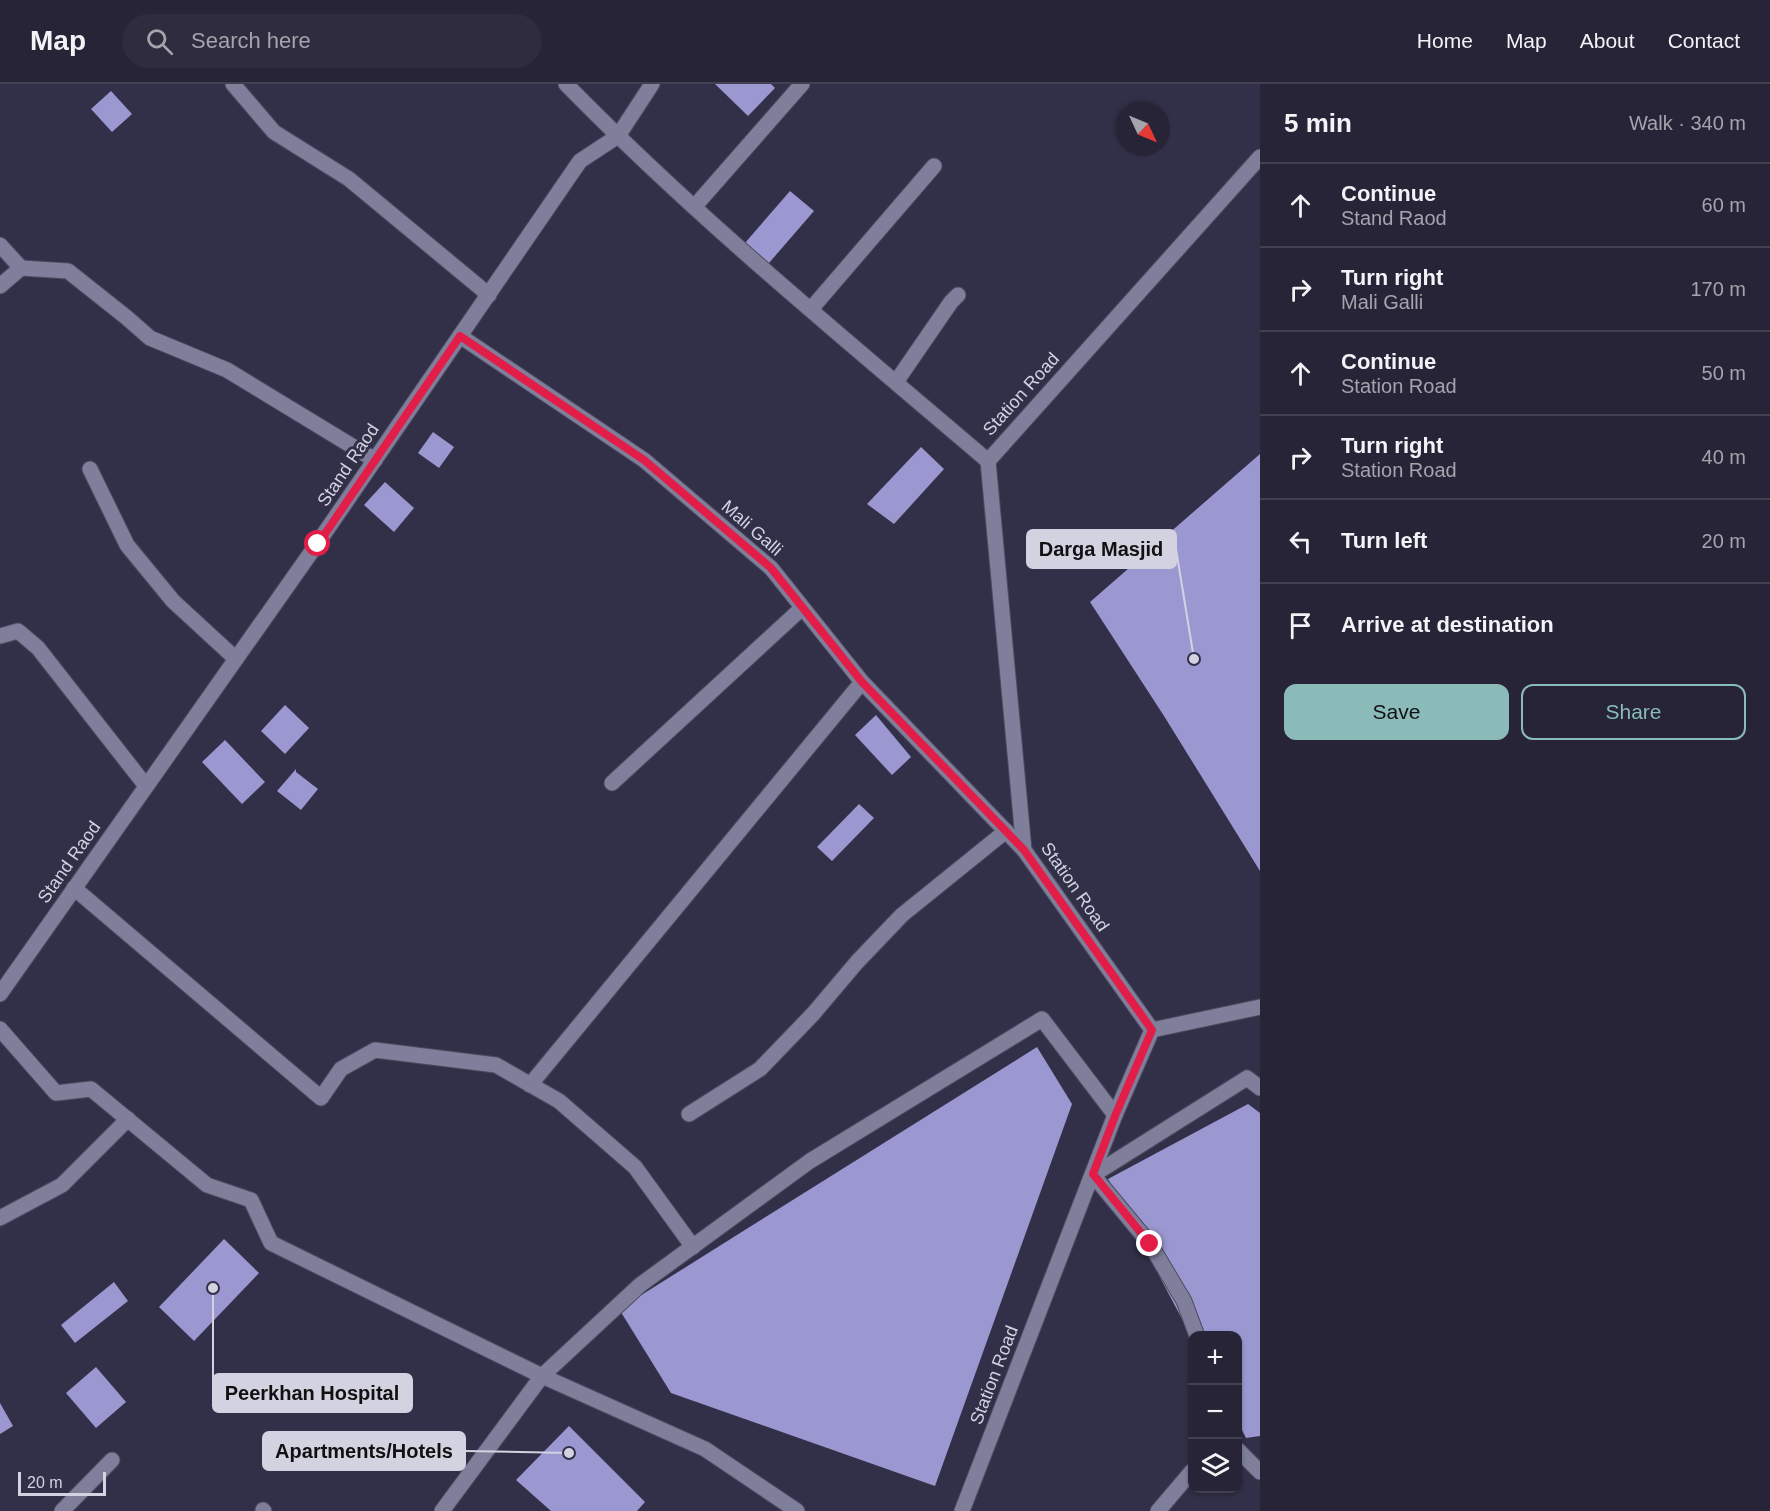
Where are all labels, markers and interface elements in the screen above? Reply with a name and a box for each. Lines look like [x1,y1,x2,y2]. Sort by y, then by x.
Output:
search box [122,14,542,68]
text: Map [30,25,86,56]
icon: search [143,25,176,58]
text: Search here [191,28,311,53]
text: Home [1417,29,1473,52]
text: Map [1506,29,1547,52]
text: About [1580,29,1635,52]
text: Contact [1668,29,1740,52]
north arrow [1116,102,1170,156]
text: 5 min [1284,108,1352,138]
text: Walk · 340 m [1629,112,1746,134]
text: Continue [1341,181,1436,206]
icon: ahead [1284,189,1317,222]
text: 60 m [1702,194,1746,216]
text: Stand Raod [1341,207,1447,229]
text: Turn right [1341,265,1443,290]
icon: right [1284,273,1317,306]
text: 170 m [1690,278,1746,300]
text: Mali Galli [1341,291,1423,313]
street label: Station Road [979,349,1063,439]
text: Continue [1341,349,1436,374]
icon: ahead [1284,357,1317,390]
text: 50 m [1702,362,1746,384]
text: Station Road [1341,375,1457,397]
street label: Stand Raod [313,420,383,510]
text: Turn right [1341,433,1443,458]
icon: right [1284,441,1317,474]
text: 40 m [1702,446,1746,468]
text: Station Road [1341,459,1457,481]
street label: Mali Galli [718,496,786,560]
icon: left [1284,525,1317,558]
text: Turn left [1341,528,1427,553]
route start [304,530,330,556]
callout: Darga Masjid [1027,530,1176,568]
text: 20 m [1702,530,1746,552]
text: Darga Masjid [1039,538,1163,560]
icon: arrive [1284,609,1317,642]
text: Arrive at destination [1341,612,1554,637]
button: Save [1284,684,1509,740]
button: Share [1521,684,1746,740]
street label: Stand Raod [34,817,104,907]
street label: Station Road [1037,839,1113,935]
route end [1136,1230,1162,1256]
street label: Station Road [966,1323,1022,1427]
map controls [1188,1331,1242,1493]
button: + [1188,1331,1242,1385]
callout: Peerkhan Hospital [213,1374,412,1412]
text: Peerkhan Hospital [225,1382,399,1404]
button: − [1188,1385,1242,1439]
callout: Apartments/Hotels [263,1432,465,1470]
button: layers [1188,1439,1242,1493]
text: Apartments/Hotels [275,1440,453,1462]
scale bar [18,1469,106,1496]
text: 20 m [27,1474,63,1491]

